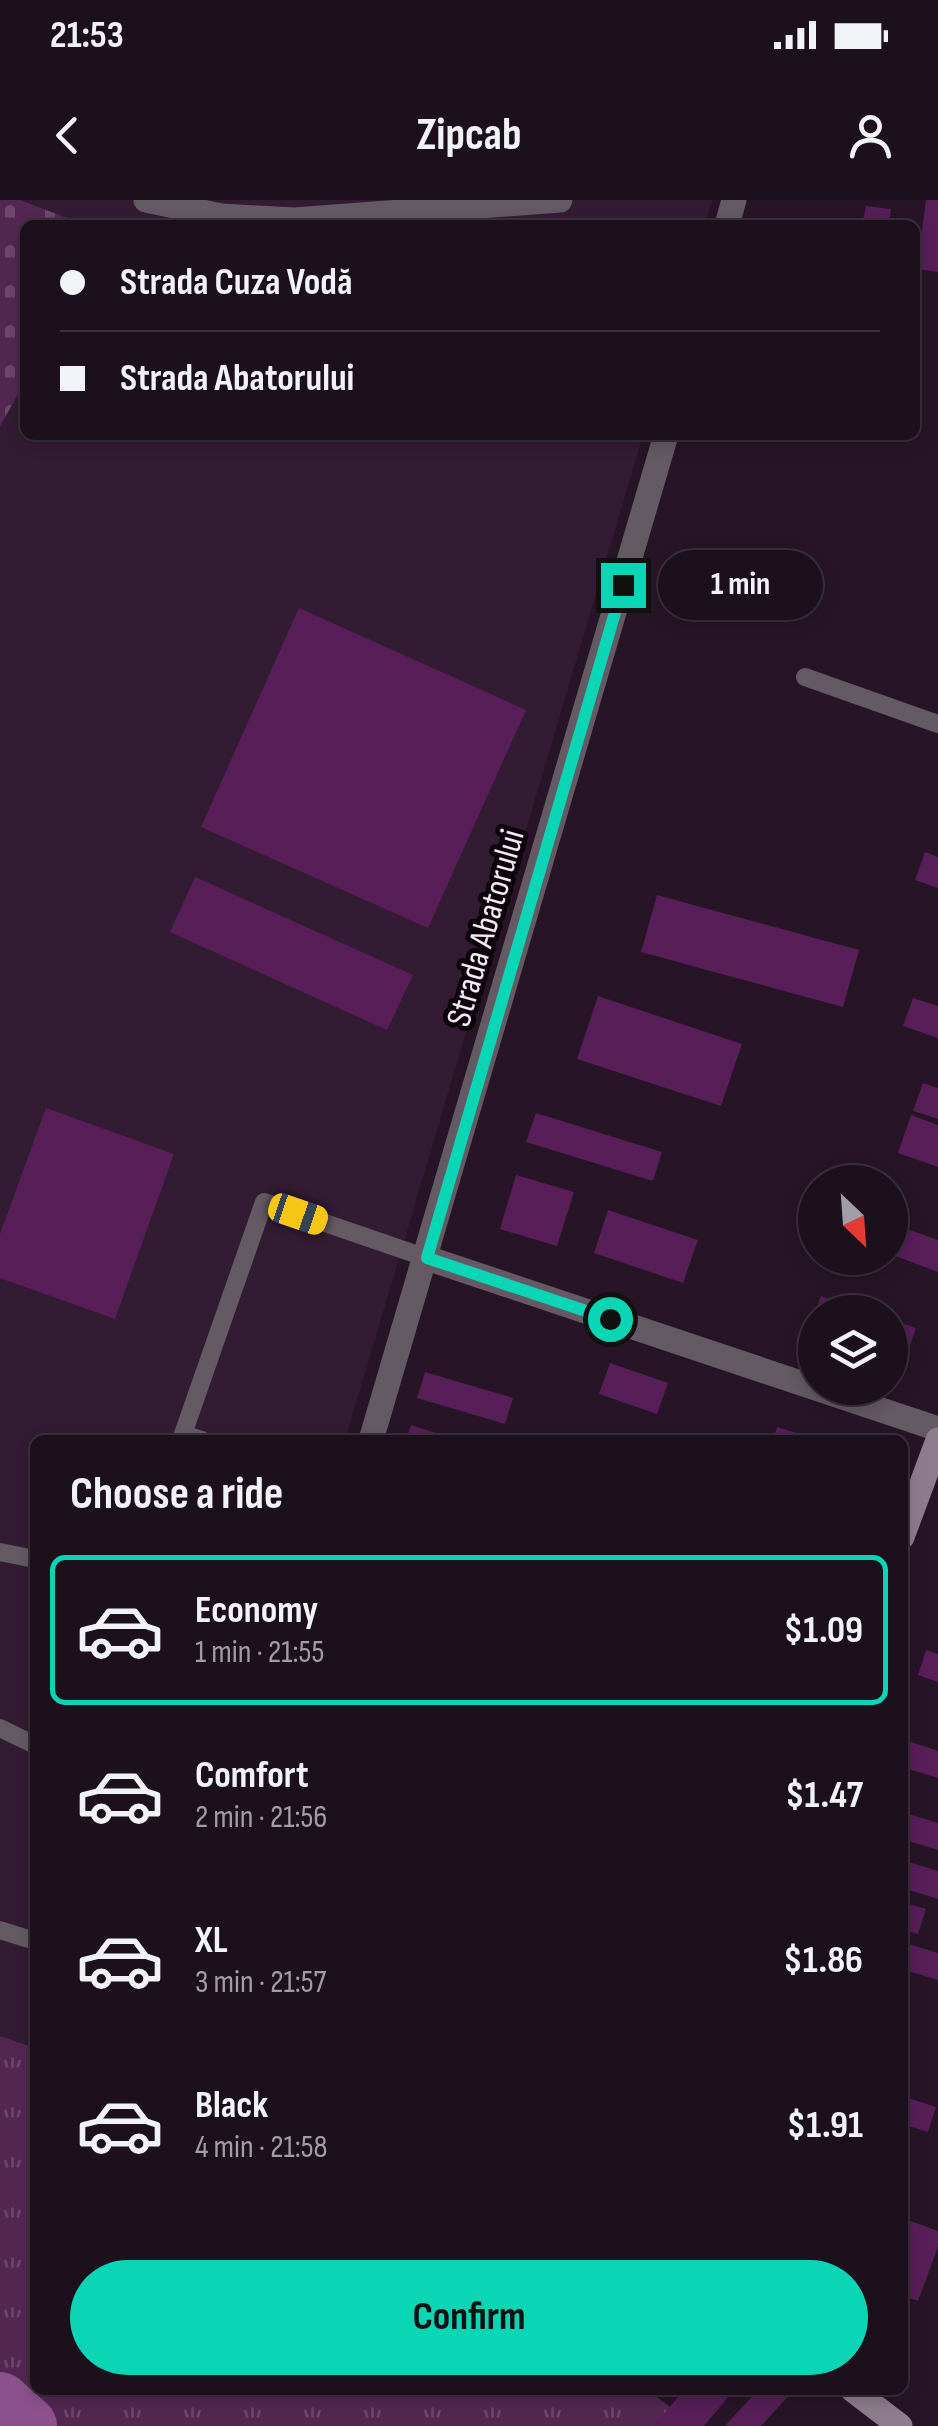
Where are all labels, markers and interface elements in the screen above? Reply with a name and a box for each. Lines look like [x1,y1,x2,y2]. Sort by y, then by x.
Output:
text: 21:53 [50,13,124,58]
icon: back [40,108,95,163]
text: Zipcab [416,108,522,163]
icon: person [843,108,898,163]
text: Strada Cuza Vodă [120,260,352,305]
text: Strada Abatorului [120,356,354,401]
callout: 1 min [658,550,823,620]
route end [601,563,646,608]
text: 1 min [711,565,770,604]
street label: Strada Abatorului [437,825,535,1031]
north arrow [798,1165,908,1275]
map controls [798,1165,908,1405]
car [265,1190,331,1238]
button: layers [798,1295,908,1405]
route start [588,1297,633,1342]
text: Choose a ride [70,1467,283,1522]
icon: car [75,1585,165,1675]
text: Economy [195,1588,318,1633]
text: $1.09 [784,1608,863,1653]
text: 1 min · 21:55 [195,1633,324,1672]
icon: car [75,1750,165,1840]
text: Comfort [195,1753,309,1798]
text: $1.47 [785,1773,863,1818]
text: 2 min · 21:56 [195,1798,327,1837]
icon: car [75,1915,165,2005]
text: XL [195,1918,228,1963]
text: $1.86 [783,1938,863,1983]
text: 3 min · 21:57 [195,1963,326,2002]
icon: car [75,2080,165,2170]
text: Black [195,2083,268,2128]
text: $1.91 [787,2103,863,2148]
text: 4 min · 21:58 [195,2128,328,2167]
button: Confirm [70,2260,868,2375]

